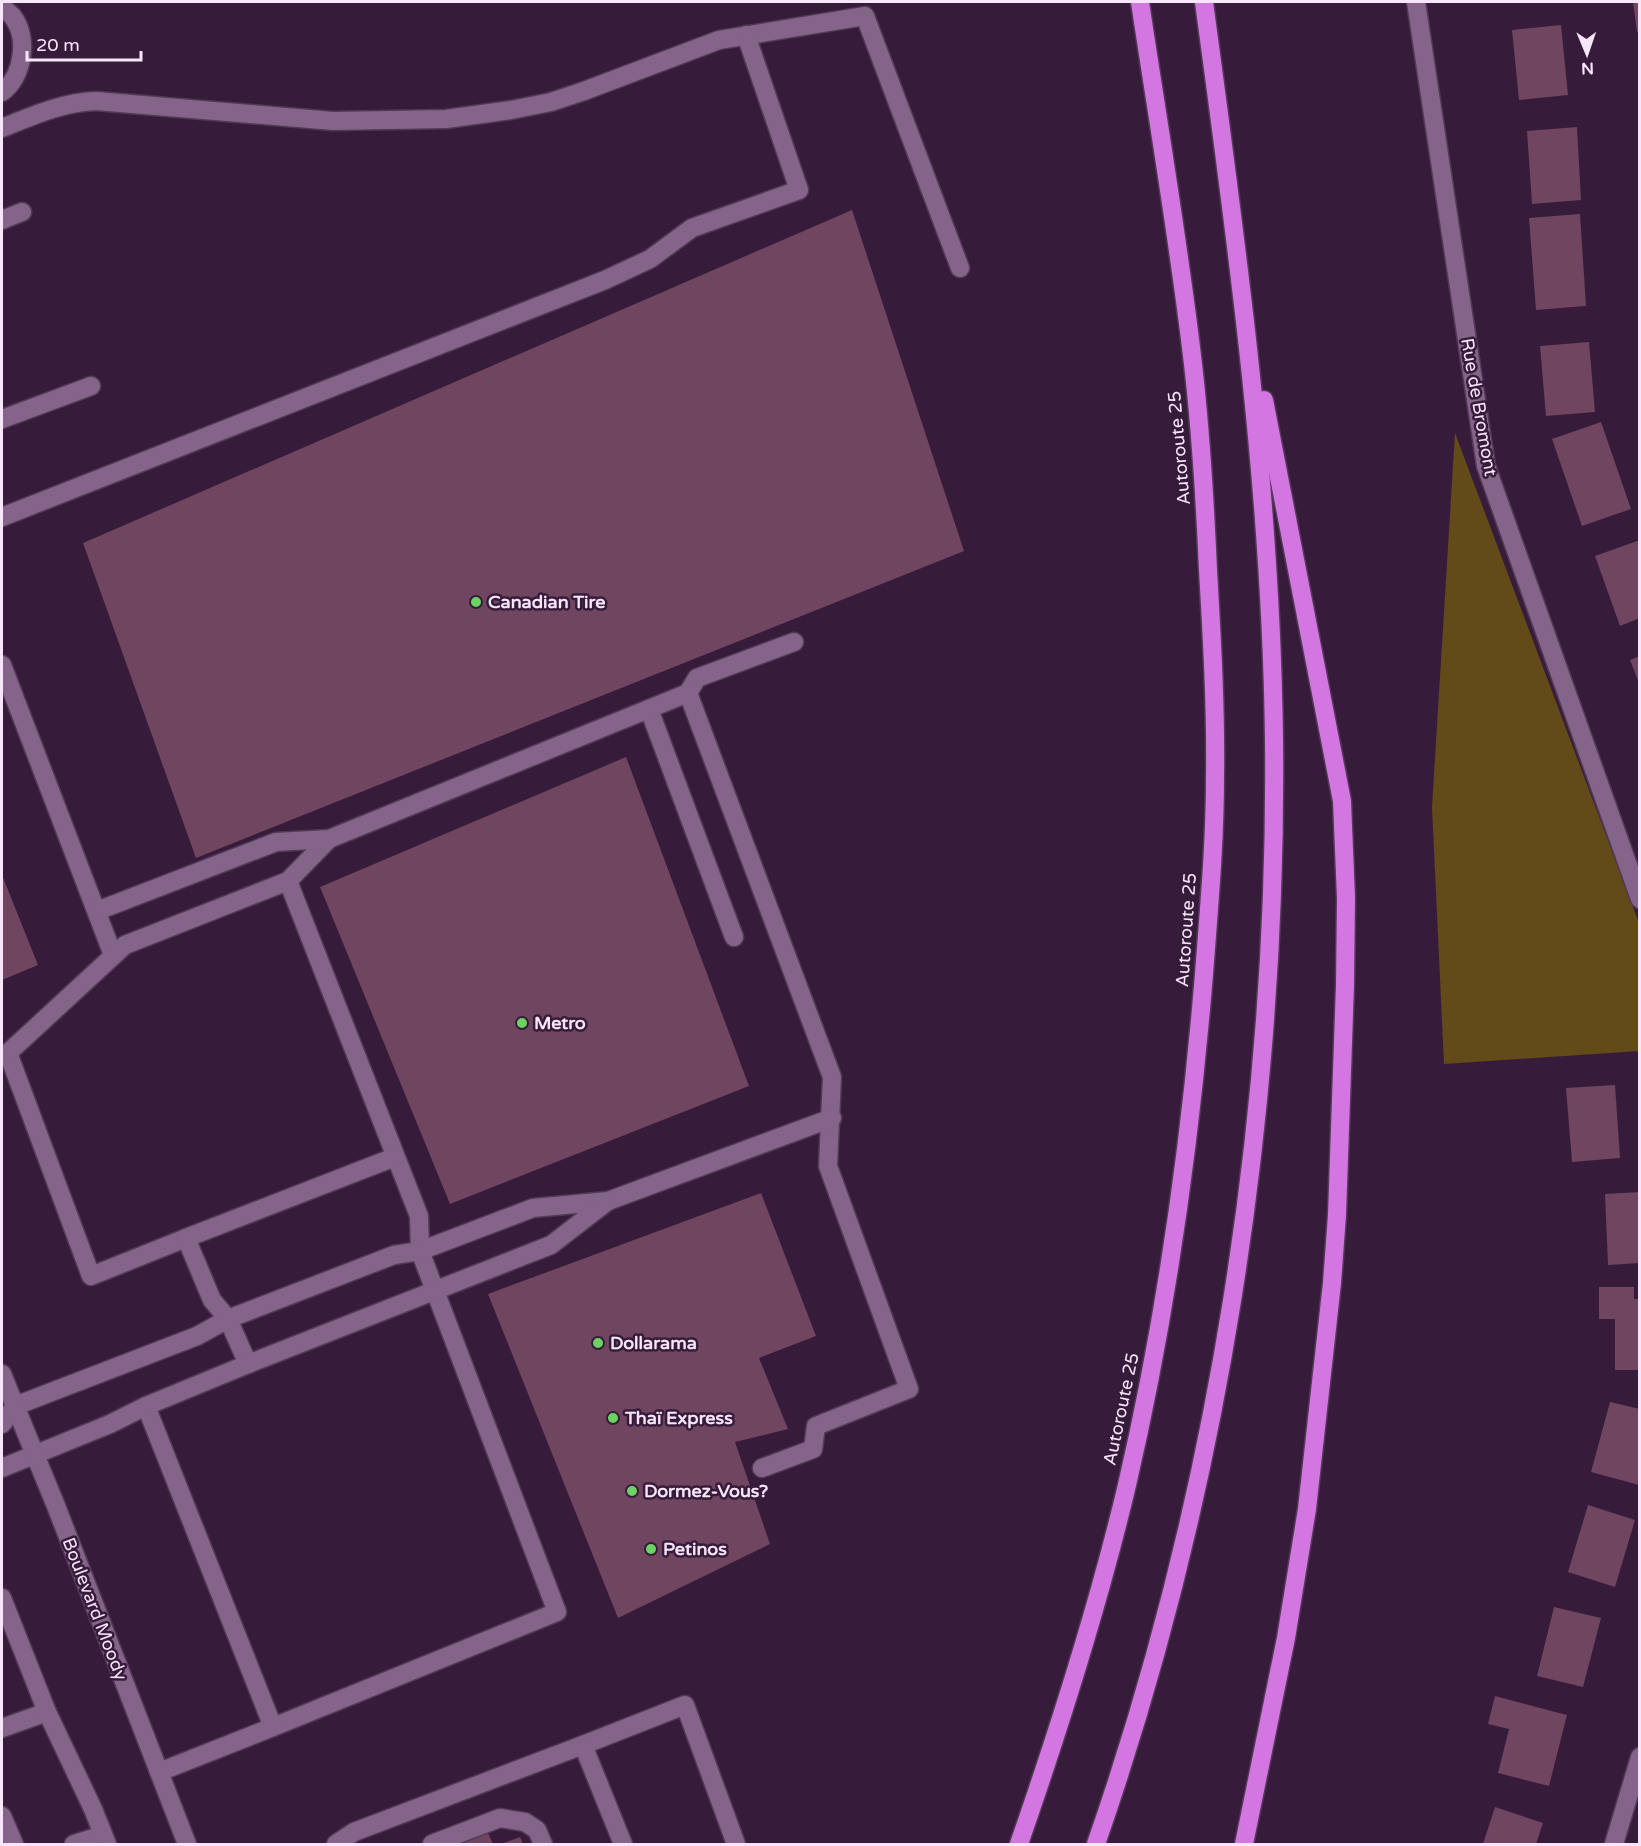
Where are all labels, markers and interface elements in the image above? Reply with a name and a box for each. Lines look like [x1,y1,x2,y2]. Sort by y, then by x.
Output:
scale bar [27,24,141,62]
north arrow [1557,24,1617,84]
text: 20 m [36,34,80,56]
text: N [1581,58,1594,78]
street label: Rue de Bromont [1456,336,1502,478]
street label: Autoroute 25 [1163,390,1195,506]
place label: Canadian Tire [488,591,605,613]
marker: Canadian Tire [469,595,483,609]
street label: Autoroute 25 [1171,872,1201,988]
place label: Metro [534,1012,586,1034]
marker: Metro [515,1016,529,1030]
place label: Dollarama [610,1332,697,1354]
marker: Dollarama [591,1336,605,1350]
street label: Autoroute 25 [1098,1351,1144,1467]
place label: Thaï Express [624,1407,733,1429]
marker: Thaï Express [606,1411,620,1425]
place label: Dormez-Vous? [644,1480,768,1502]
marker: Dormez-Vous? [625,1484,639,1498]
street label: Boulevard Moody [58,1535,132,1684]
place label: Petinos [663,1538,727,1560]
marker: Petinos [644,1542,658,1556]

